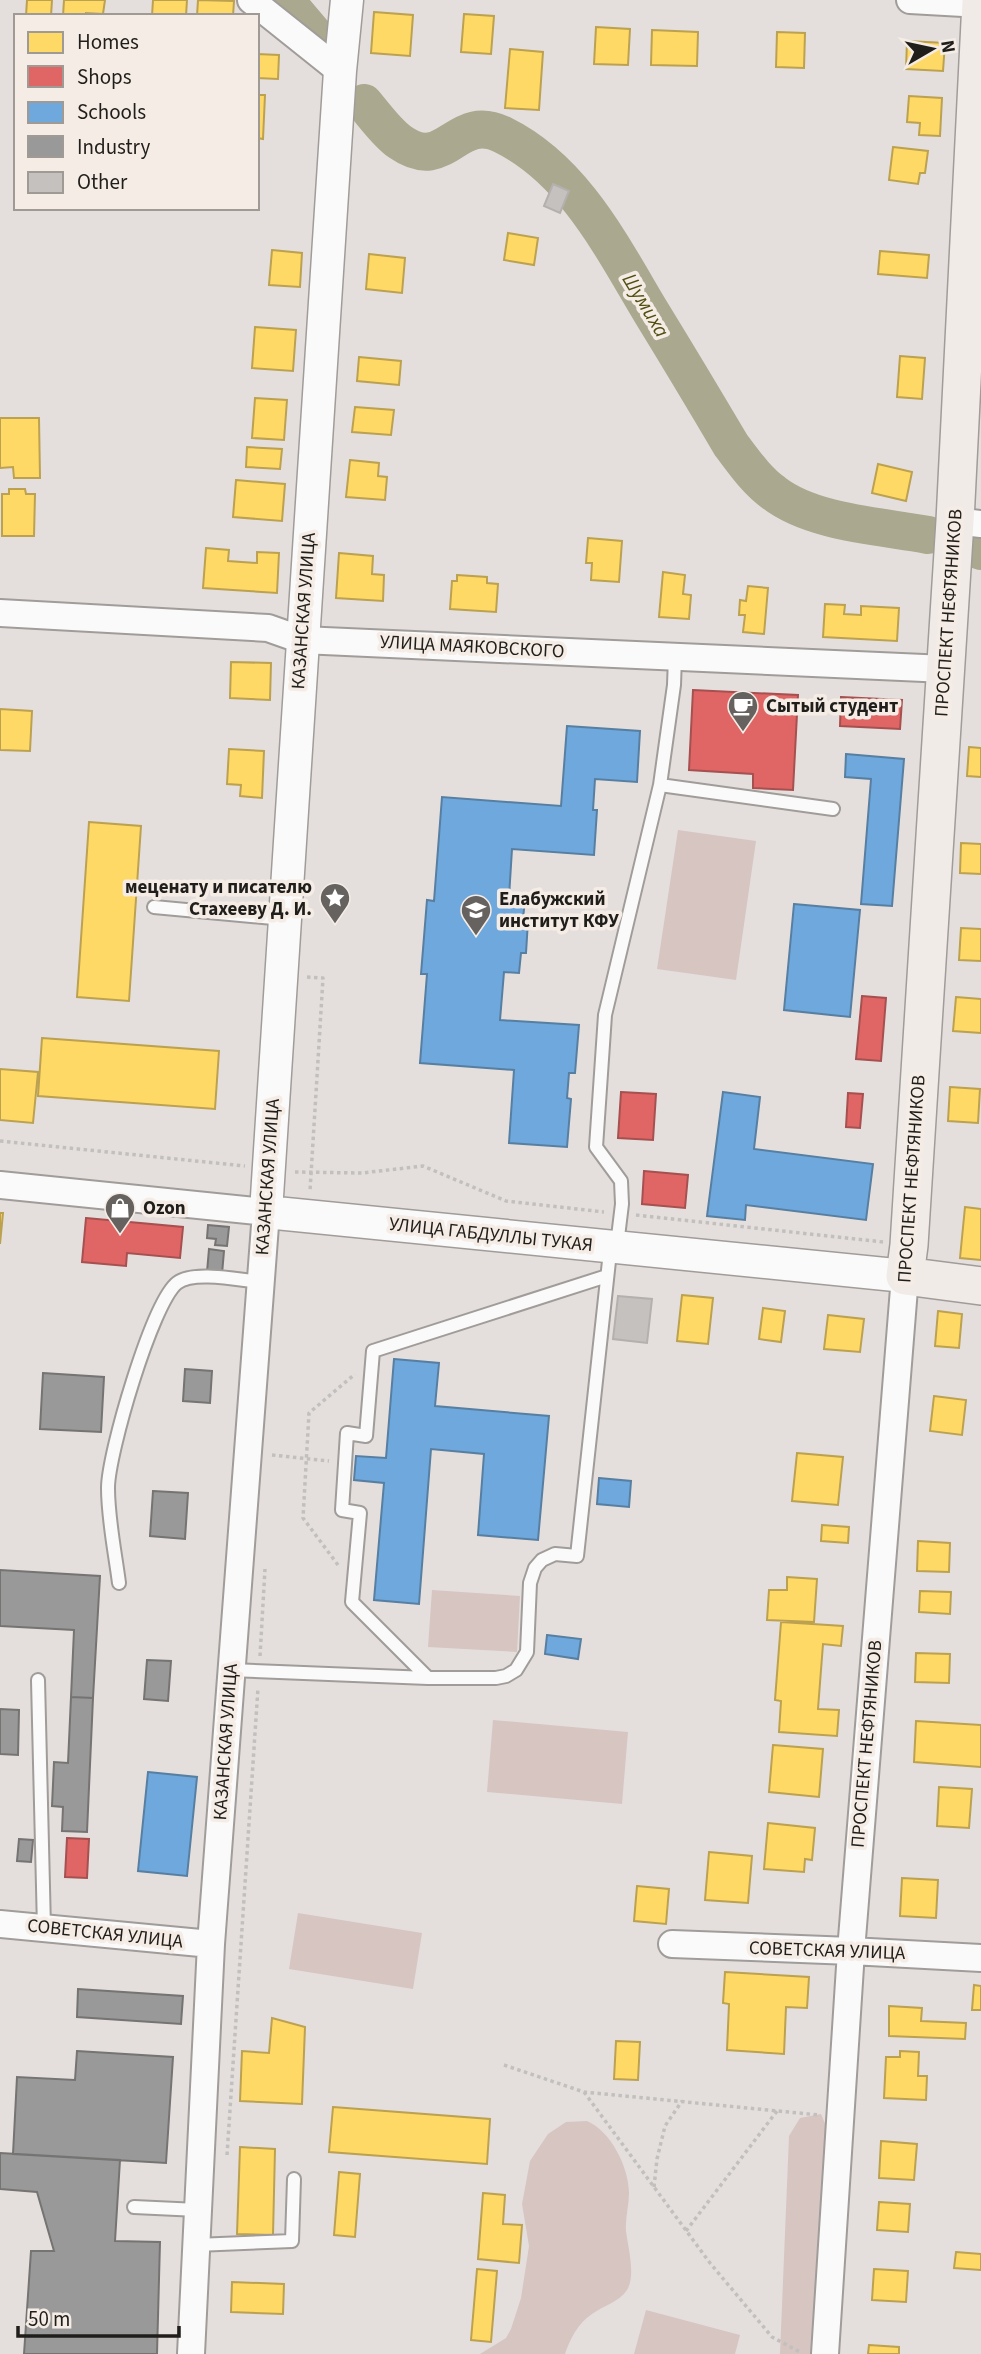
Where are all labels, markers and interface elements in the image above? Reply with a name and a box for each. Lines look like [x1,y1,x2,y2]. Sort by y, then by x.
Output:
legend [14,14,259,210]
north arrow [897,14,967,84]
text: Homes [77,27,139,57]
text: N [933,38,962,55]
text: Shops [77,62,132,92]
text: Schools [77,97,146,127]
text: Industry [77,132,150,162]
text: Other [77,167,128,197]
water label: Шумиха [615,267,677,343]
street label: ПРОСПЕКТ НЕФТЯНИКОВ [928,508,970,718]
street label: КАЗАНСКАЯ УЛИЦА [285,531,323,690]
street label: УЛИЦА МАЯКОВСКОГО [379,629,565,665]
cafe icon: Сытый студент [726,689,760,733]
place label: Сытый студент [766,693,898,720]
place label: меценату и писателю Стахееву Д. И. [125,874,312,923]
place icon: меценату и писателю Стахееву Д. И. [318,881,352,925]
place label: Елабужский институт КФУ [499,886,619,935]
school or university icon: Елабужский институт КФУ [459,893,493,937]
street label: ПРОСПЕКТ НЕФТЯНИКОВ [891,1074,933,1284]
street label: КАЗАНСКАЯ УЛИЦА [249,1097,287,1256]
shop icon: Ozon [103,1191,137,1235]
place label: Ozon [143,1195,186,1222]
street label: УЛИЦА ГАБДУЛЛЫ ТУКАЯ [388,1211,594,1259]
street label: ПРОСПЕКТ НЕФТЯНИКОВ [844,1639,890,1849]
street label: КАЗАНСКАЯ УЛИЦА [207,1662,245,1821]
street label: СОВЕТСКАЯ УЛИЦА [26,1912,185,1956]
street label: СОВЕТСКАЯ УЛИЦА [748,1935,906,1967]
scale bar [18,2294,178,2338]
text: 50 m [28,2304,70,2334]

